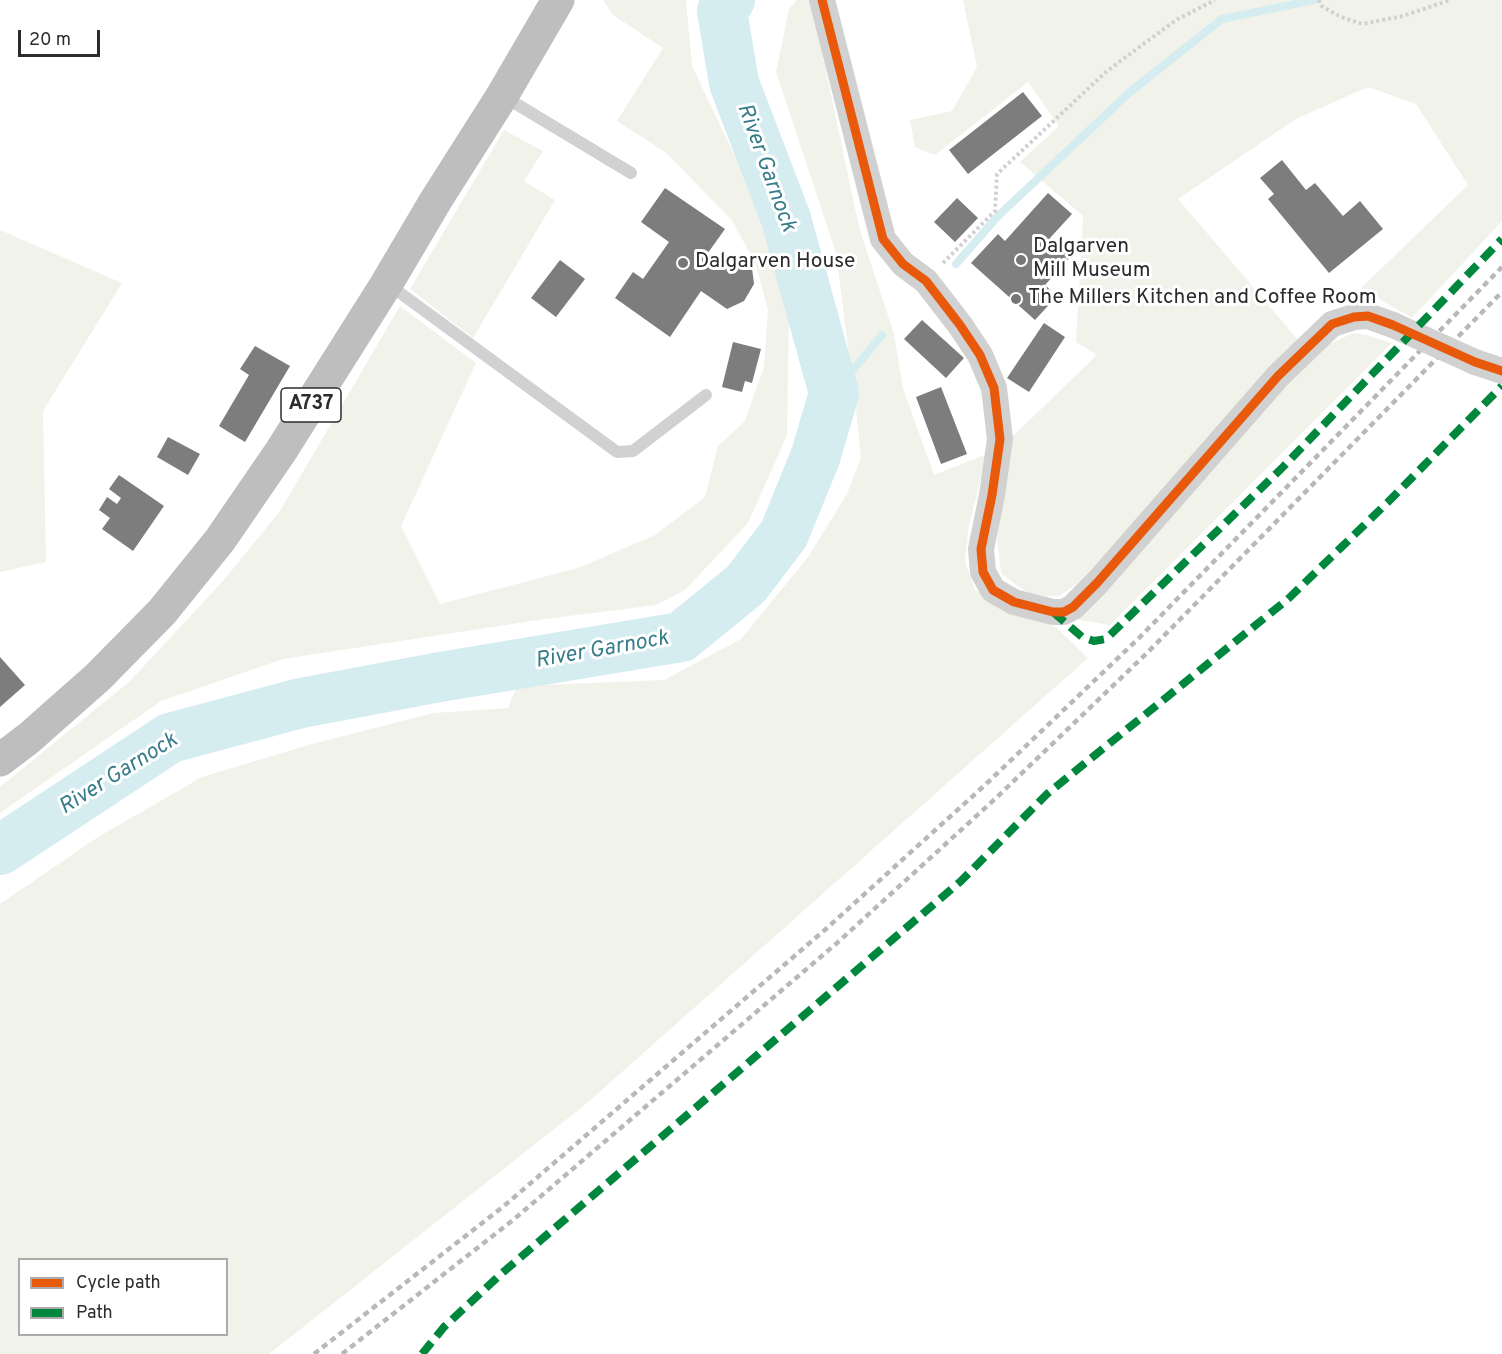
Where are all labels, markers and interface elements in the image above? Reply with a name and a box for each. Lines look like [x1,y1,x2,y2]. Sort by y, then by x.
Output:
scale bar [21,18,104,56]
text: 20 m [29,29,71,52]
water label: River Garnock [730,100,800,236]
place label: Dalgarven Mill Museum [1033,235,1151,285]
place label: Dalgarven House [695,250,855,276]
marker: Dalgarven Mill Museum [1014,253,1028,267]
marker: Dalgarven House [676,256,690,270]
place label: The Millers Kitchen and Coffee Room [1028,286,1376,312]
marker: The Millers Kitchen and Coffee Room [1009,292,1023,306]
road number: A737 [281,388,341,422]
water label: River Garnock [533,626,671,676]
water label: River Garnock [55,728,183,822]
legend [18,1258,228,1336]
text: Cycle path [76,1272,161,1295]
text: Path [76,1302,113,1325]

